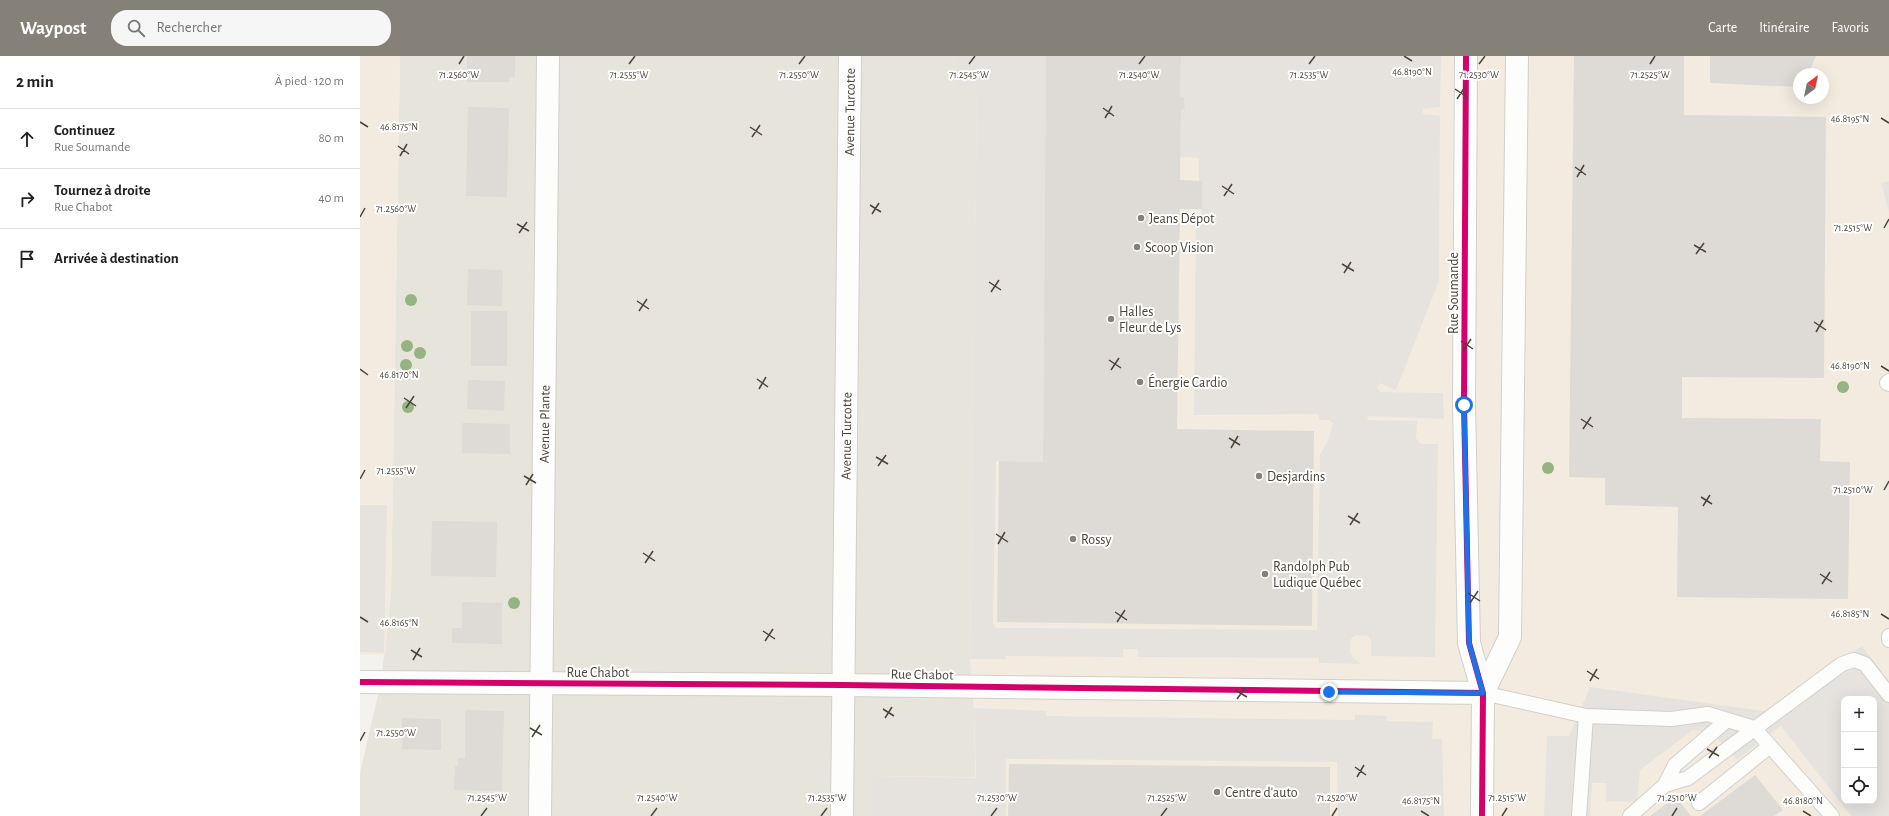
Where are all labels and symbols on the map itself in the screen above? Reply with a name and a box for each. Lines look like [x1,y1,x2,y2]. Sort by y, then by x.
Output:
text: 46.8190°N [1392,67,1432,77]
street label: Avenue Turcotte [843,68,858,156]
north arrow [1793,68,1829,104]
text: 71.2560°W [439,70,479,80]
text: 71.2555°W [610,70,649,80]
text: 71.2550°W [779,70,819,80]
text: 71.2545°W [949,70,989,80]
text: 71.2540°W [1119,70,1159,80]
text: 71.2535°W [1290,70,1329,80]
text: 71.2530°W [1459,70,1499,80]
text: 71.2525°W [1630,70,1670,80]
text: 46.8195°N [1831,114,1869,124]
text: 46.8175°N [380,122,418,132]
text: 71.2560°W [376,204,416,214]
place label: Jeans Dépot [1149,212,1215,226]
marker: Jeans Dépot [1136,213,1146,223]
text: 71.2515°W [1834,223,1872,233]
place label: Scoop Vision [1145,241,1214,255]
marker: Scoop Vision [1132,242,1142,252]
street label: Rue Soumande [1447,252,1461,334]
place label: Halles Fleur de Lys [1119,305,1181,335]
marker: Halles Fleur de Lys [1106,314,1116,324]
text: 46.8190°N [1830,361,1870,371]
text: 46.8170°N [379,370,419,380]
place label: Énergie Cardio [1148,373,1228,390]
marker: Énergie Cardio [1135,377,1145,387]
street label: Avenue Plante [538,385,553,463]
street label: Avenue Turcotte [840,392,854,480]
route start [1455,396,1473,414]
text: 71.2555°W [377,466,416,476]
place label: Desjardins [1267,470,1325,484]
marker: Desjardins [1254,471,1264,481]
text: 71.2510°W [1833,485,1873,495]
place label: Rossy [1081,533,1111,547]
marker: Rossy [1068,534,1078,544]
place label: Randolph Pub Ludique Québec [1273,560,1362,590]
marker: Randolph Pub Ludique Québec [1260,569,1270,579]
text: 46.8185°N [1831,609,1869,619]
text: 46.8165°N [380,618,418,628]
street label: Rue Chabot [567,666,630,680]
street label: Rue Chabot [890,667,954,683]
route end [1320,683,1338,701]
text: 71.2550°W [376,728,416,738]
place label: Centre d'auto [1225,786,1298,800]
marker: Centre d'auto [1212,787,1222,797]
text: 71.2545°W [467,793,507,803]
text: 71.2540°W [637,793,677,803]
text: 71.2535°W [808,793,847,803]
text: 71.2530°W [977,793,1017,803]
text: 71.2525°W [1147,793,1187,803]
text: 71.2520°W [1317,793,1357,803]
text: 71.2515°W [1488,793,1526,803]
text: 71.2510°W [1657,793,1697,803]
text: 46.8175°N [1402,796,1440,806]
text: 46.8180°N [1783,796,1823,806]

